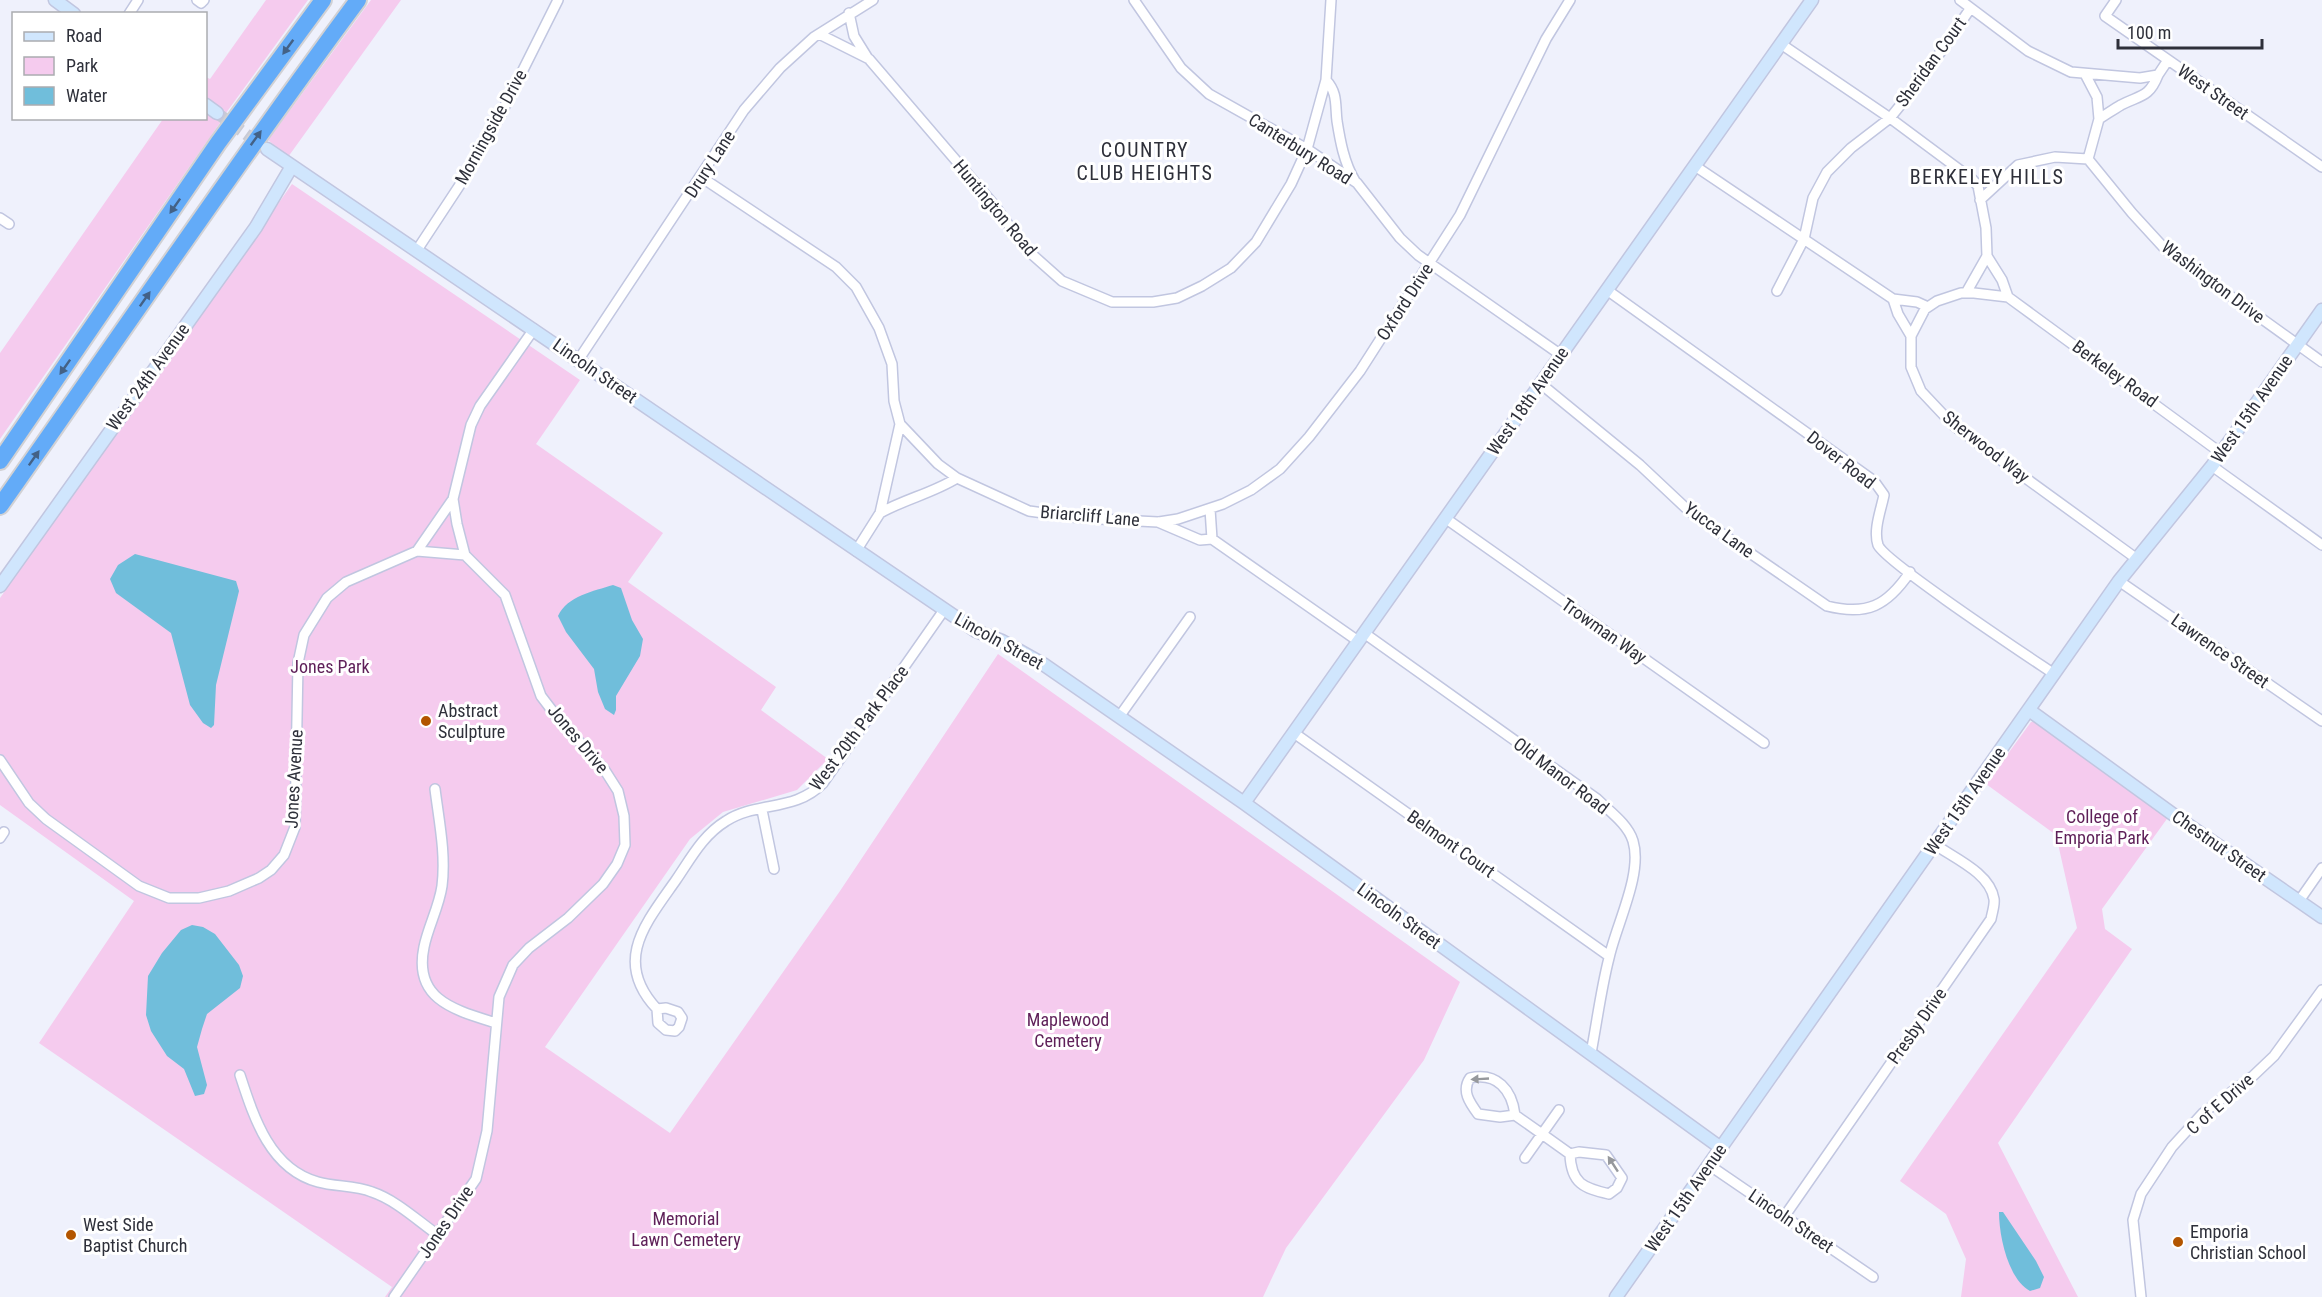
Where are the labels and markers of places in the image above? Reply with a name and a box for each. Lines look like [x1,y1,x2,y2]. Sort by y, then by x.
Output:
place label: Abstract Sculpture [438,700,505,742]
marker: Abstract Sculpture [419,714,433,728]
place label: West Side Baptist Church [83,1214,187,1256]
place label: Emporia Christian School [2190,1221,2306,1263]
marker: West Side Baptist Church [64,1228,78,1242]
marker: Emporia Christian School [2171,1235,2185,1249]

